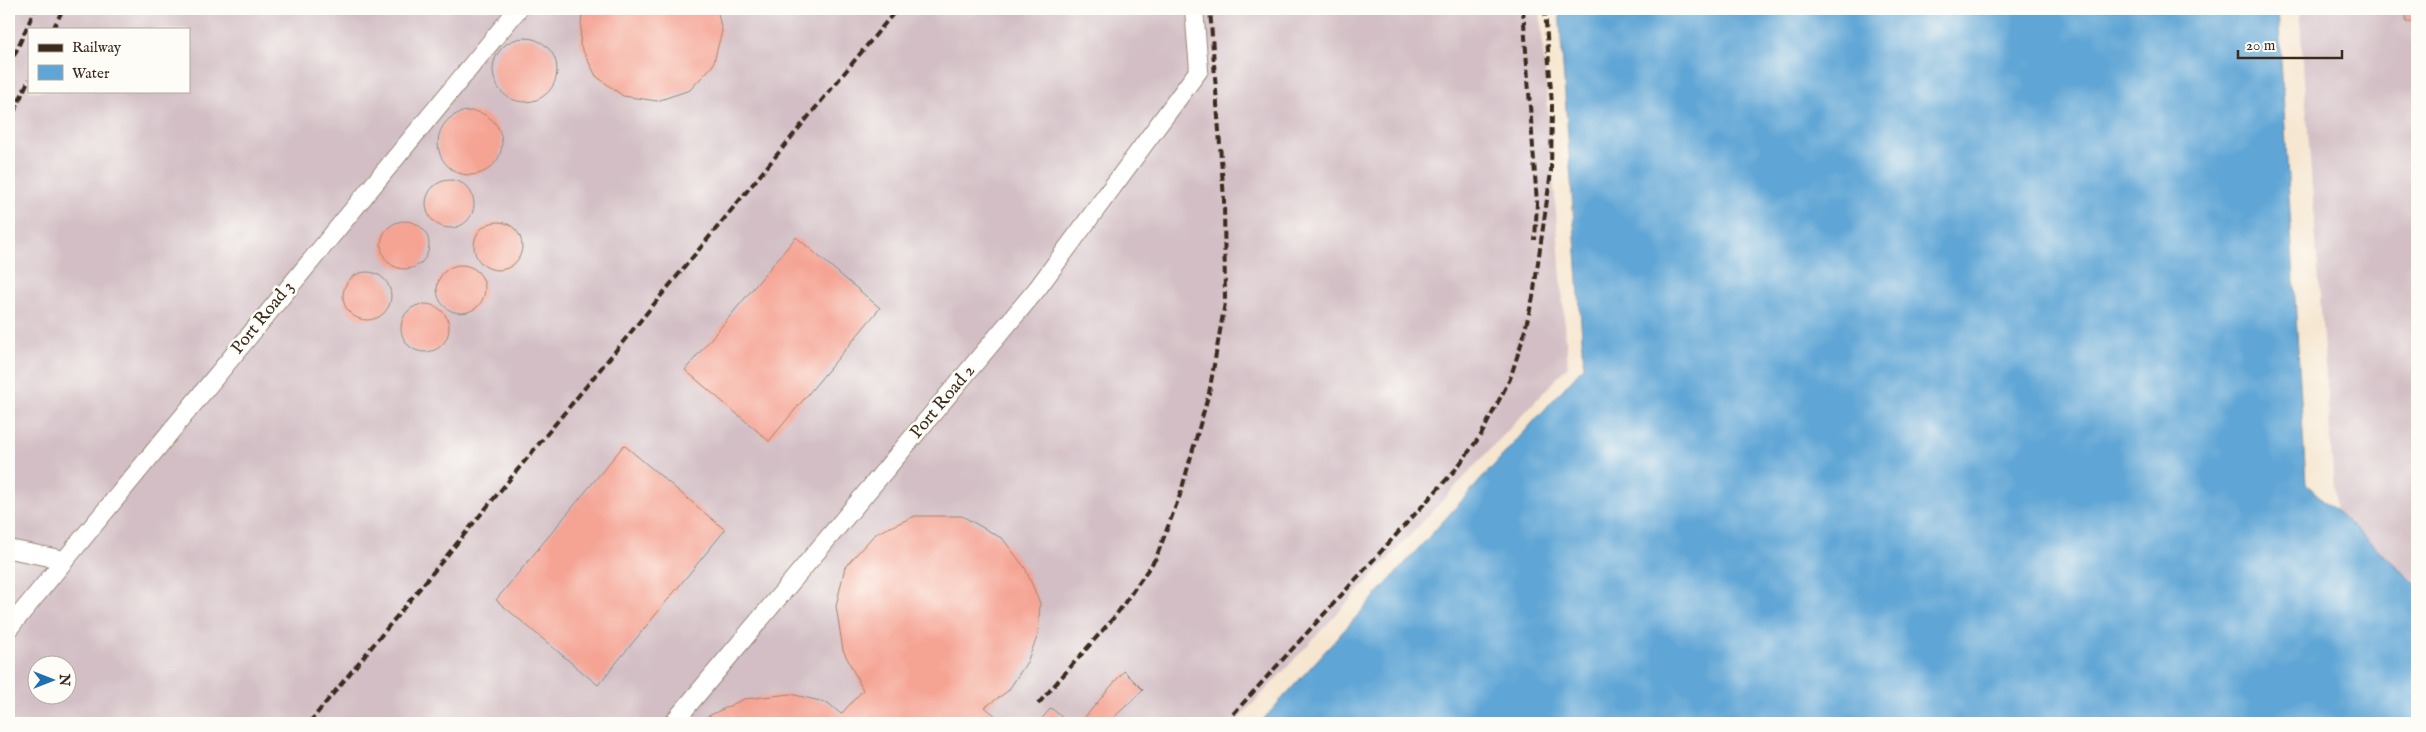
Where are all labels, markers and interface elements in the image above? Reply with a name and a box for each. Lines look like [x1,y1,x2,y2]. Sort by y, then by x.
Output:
legend [28,28,190,92]
scale bar [2238,28,2342,60]
text: 20 m [2246,36,2276,55]
text: Railway [72,38,122,57]
text: Water [72,64,110,83]
street label: Port Road 3 [226,277,300,359]
street label: Port Road 2 [905,360,981,444]
north arrow [28,654,78,704]
text: N [55,673,73,686]

